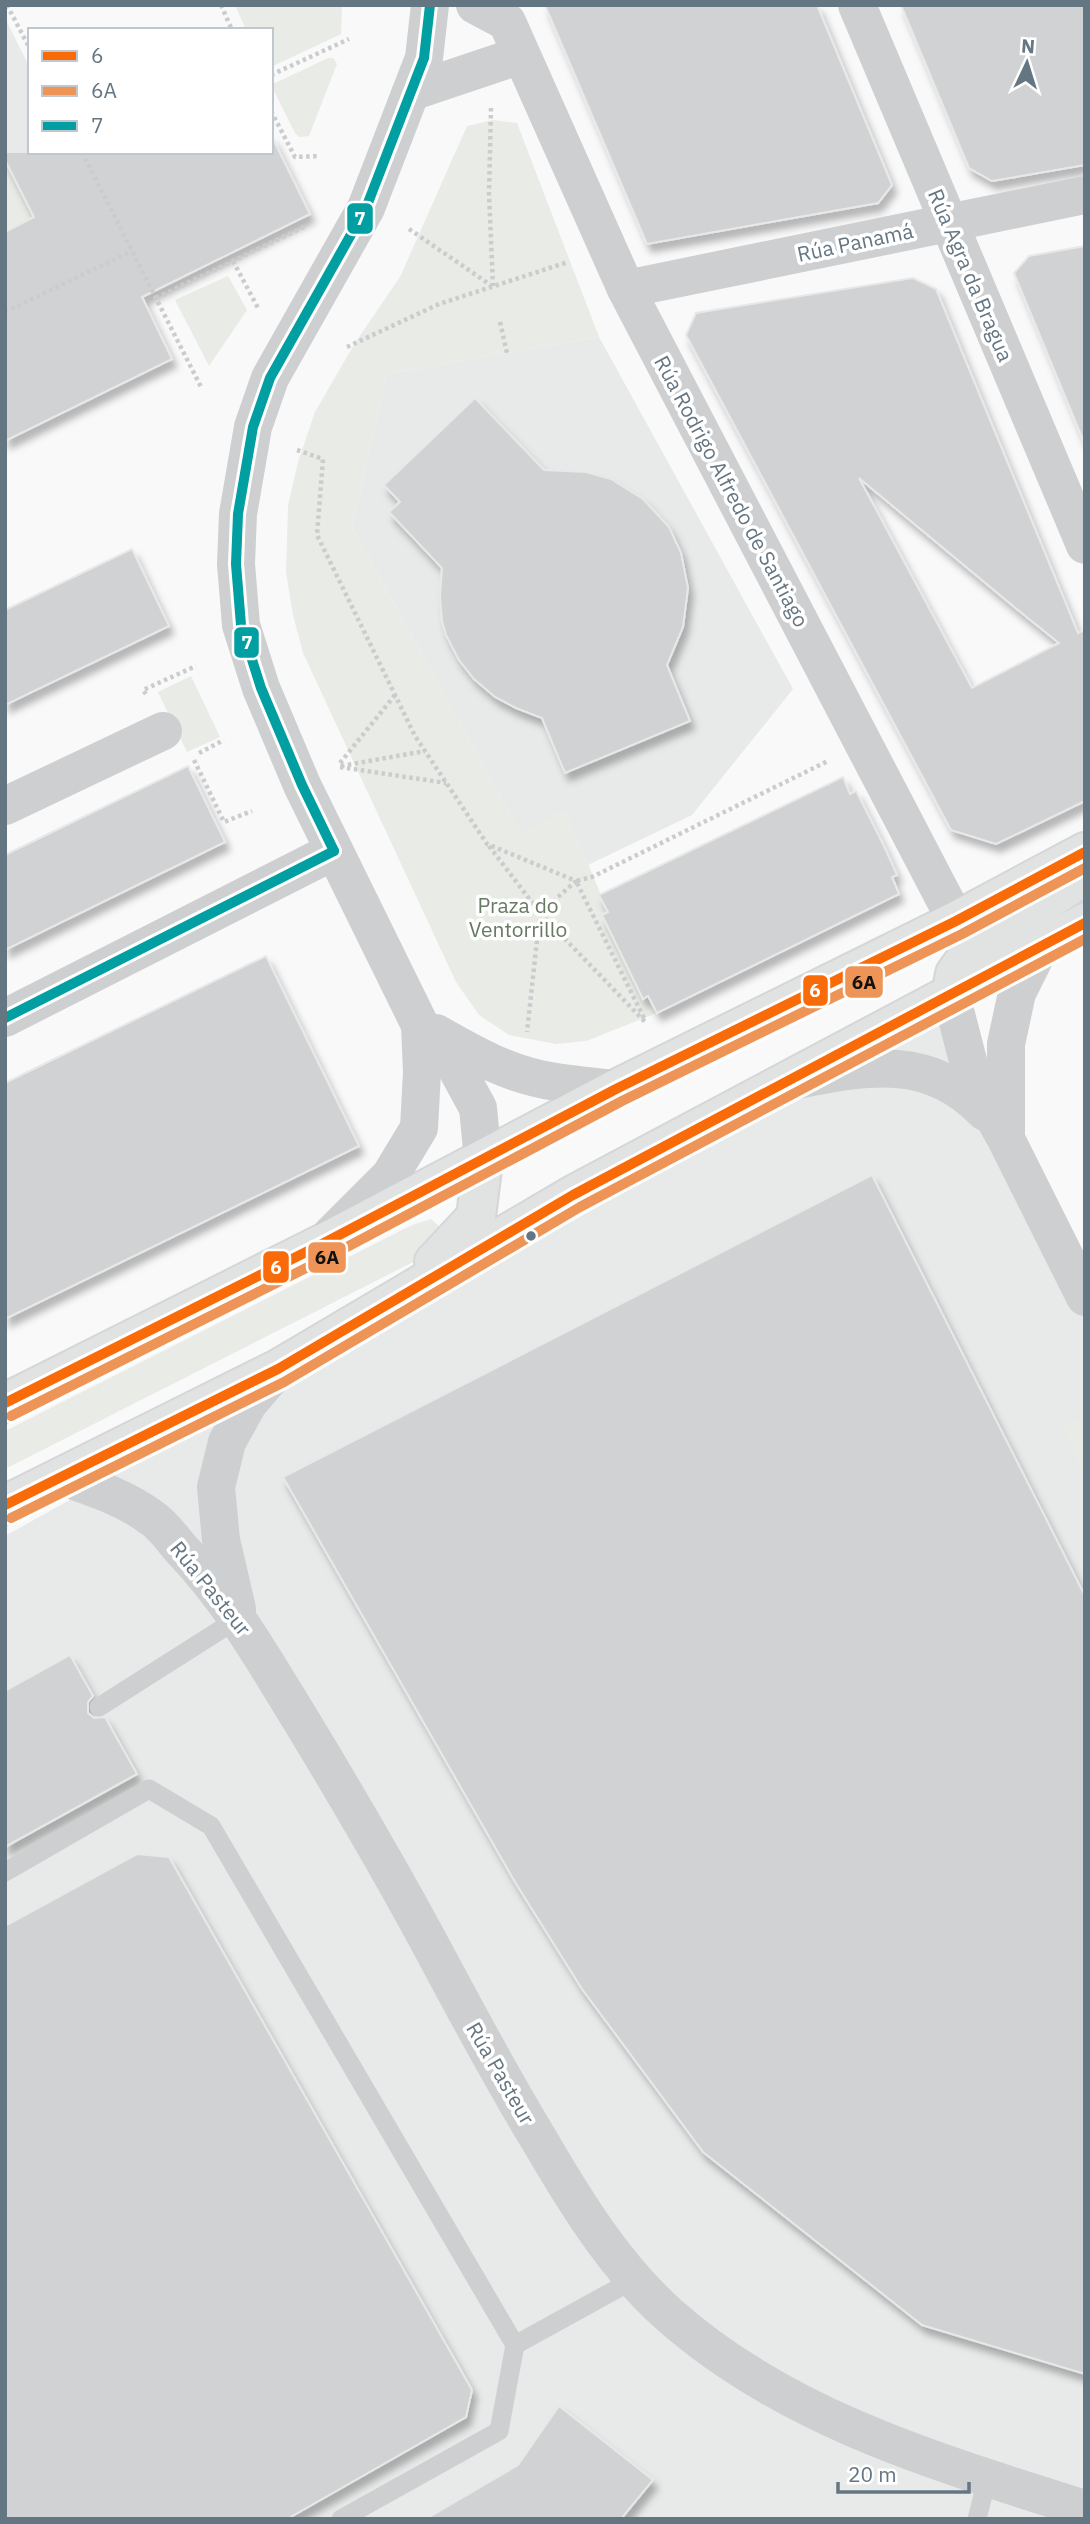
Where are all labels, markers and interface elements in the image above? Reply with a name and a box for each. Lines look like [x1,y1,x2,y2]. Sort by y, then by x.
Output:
legend [28,28,273,154]
north arrow [992,28,1062,98]
text: N [1020,34,1036,58]
text: 6 [91,41,104,69]
text: 6A [91,76,117,104]
text: 7 [91,111,104,139]
street label: Rúa Agra da Bragua [922,184,1020,366]
line badge: 7 [346,202,374,235]
text: 7 [354,206,366,230]
street label: Rúa Panamá [794,216,916,268]
street label: Rúa Rodrigo Alfredo de Santiago [648,350,816,632]
line badge: 7 [233,626,260,659]
text: 7 [241,630,253,654]
park label: Praza do Ventorrillo [469,891,567,943]
line badge: 6A [844,965,884,999]
text: 6A [852,970,876,994]
line badge: 6 [802,974,829,1007]
text: 6 [809,978,821,1002]
unlabelled marker [524,1229,538,1243]
line badge: 6A [307,1241,347,1274]
text: 6A [315,1245,339,1269]
line badge: 6 [262,1250,290,1284]
text: 6 [270,1255,282,1279]
street label: Rúa Pasteur [164,1535,258,1641]
street label: Rúa Pasteur [460,2017,542,2130]
scale bar [838,2450,969,2494]
text: 20 m [848,2460,897,2488]

